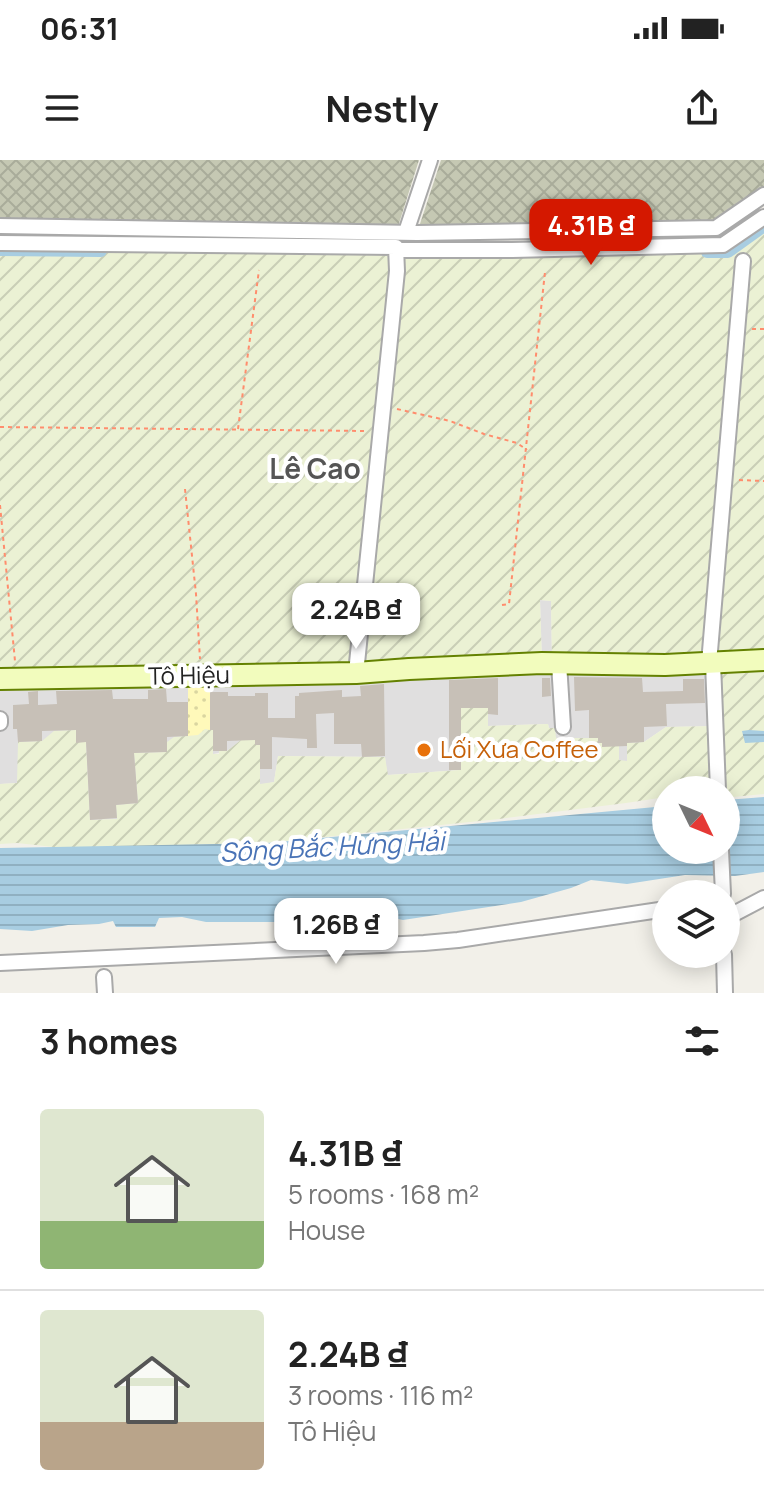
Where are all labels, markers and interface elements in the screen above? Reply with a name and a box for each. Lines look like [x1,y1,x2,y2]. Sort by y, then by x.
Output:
text: 06:31 [40,8,119,49]
text: Nestly [326,84,438,133]
icon: menu [40,86,84,130]
icon: share [680,86,724,130]
pin: 4.31B ₫ [517,199,665,267]
text: 4.31B ₫ [547,207,635,243]
district label: Lê Cao [269,449,361,487]
pin: 2.24B ₫ [282,583,430,651]
text: 2.24B ₫ [310,591,402,627]
street label: Tô Hiệu [148,657,230,692]
place label: Lối Xưa Coffee [440,732,599,765]
marker: Lối Xưa Coffee [415,741,433,759]
north arrow [652,776,740,864]
map controls [652,776,740,968]
water label: Sông Bắc Hưng Hải [219,822,448,870]
button: layers [652,880,740,968]
pin: 1.26B ₫ [262,898,410,966]
text: 1.26B ₫ [292,906,380,942]
text: 3 homes [40,1018,178,1064]
icon: filters [680,1019,724,1063]
text: 4.31B ₫ [288,1130,402,1176]
icon: home [104,1141,200,1237]
text: 5 rooms · 168 m² [288,1176,479,1212]
text: House [288,1212,365,1248]
text: 2.24B ₫ [288,1331,408,1377]
icon: home [104,1342,200,1438]
text: 3 rooms · 116 m² [288,1377,474,1413]
text: Tô Hiệu [288,1413,377,1449]

